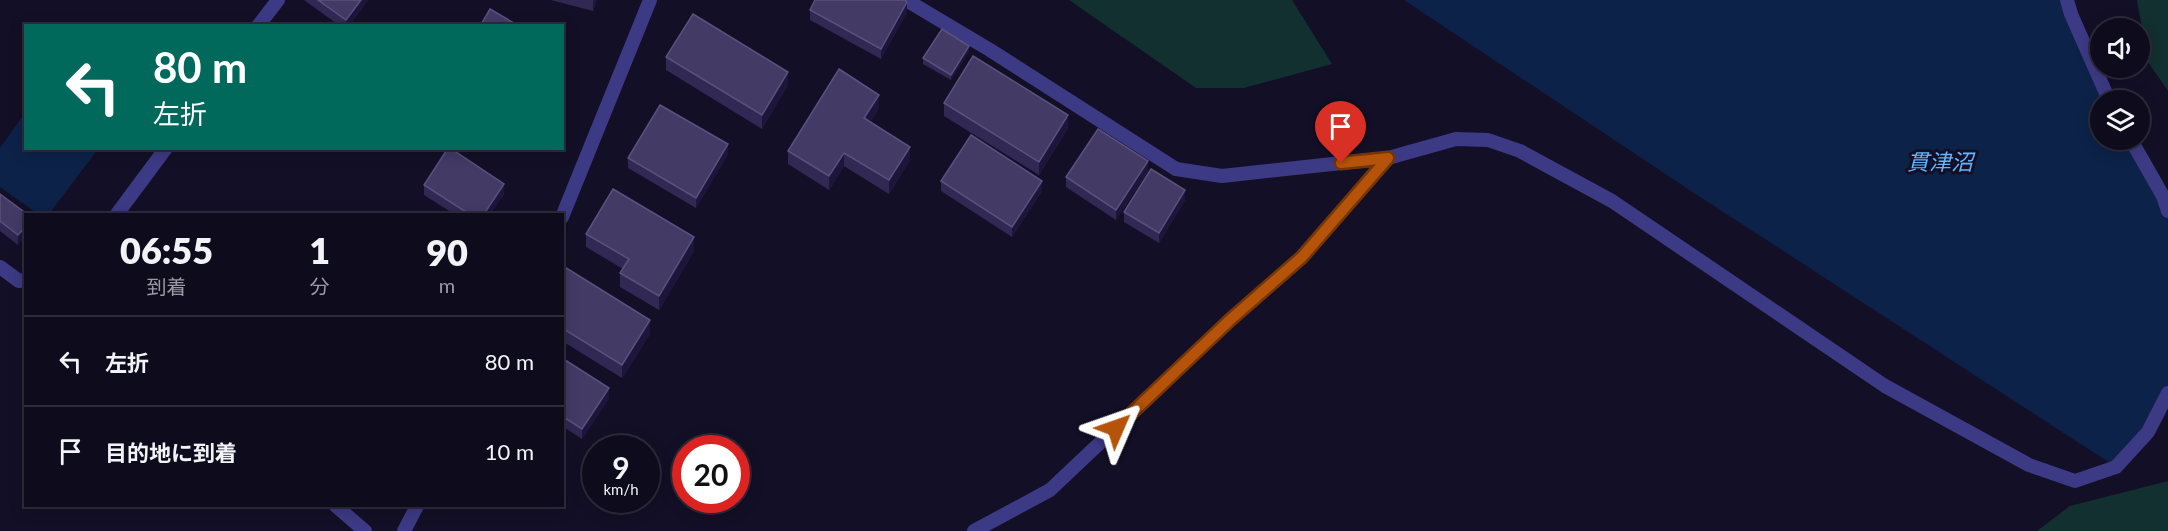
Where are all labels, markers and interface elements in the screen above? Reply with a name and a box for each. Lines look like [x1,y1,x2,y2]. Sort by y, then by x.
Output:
map controls [2090,18,2150,150]
button: sound [2090,18,2150,78]
text: 80 m [153,42,247,92]
icon: left [54,48,132,126]
button: layers [2090,90,2150,150]
text: 左折 [153,97,207,130]
pin [1315,101,1366,163]
icon: arrive [1324,110,1357,143]
water label: 貫津沼 [1907,148,1976,175]
text: 06:55 [120,228,213,272]
text: 1 [309,228,330,272]
text: 90 [426,230,468,274]
text: m [439,273,455,297]
text: 到着 [147,274,187,298]
text: 分 [310,274,330,298]
icon: left [54,345,87,378]
text: 80 m [485,348,534,375]
text: 左折 [105,349,149,376]
position arrow [1084,396,1148,460]
icon: arrive [54,435,87,468]
speed limit sign: 20 [672,435,750,513]
text: 10 m [485,438,534,465]
text: 目的地に到着 [105,439,237,466]
text: 9 [612,449,630,485]
text: km/h [603,480,639,498]

